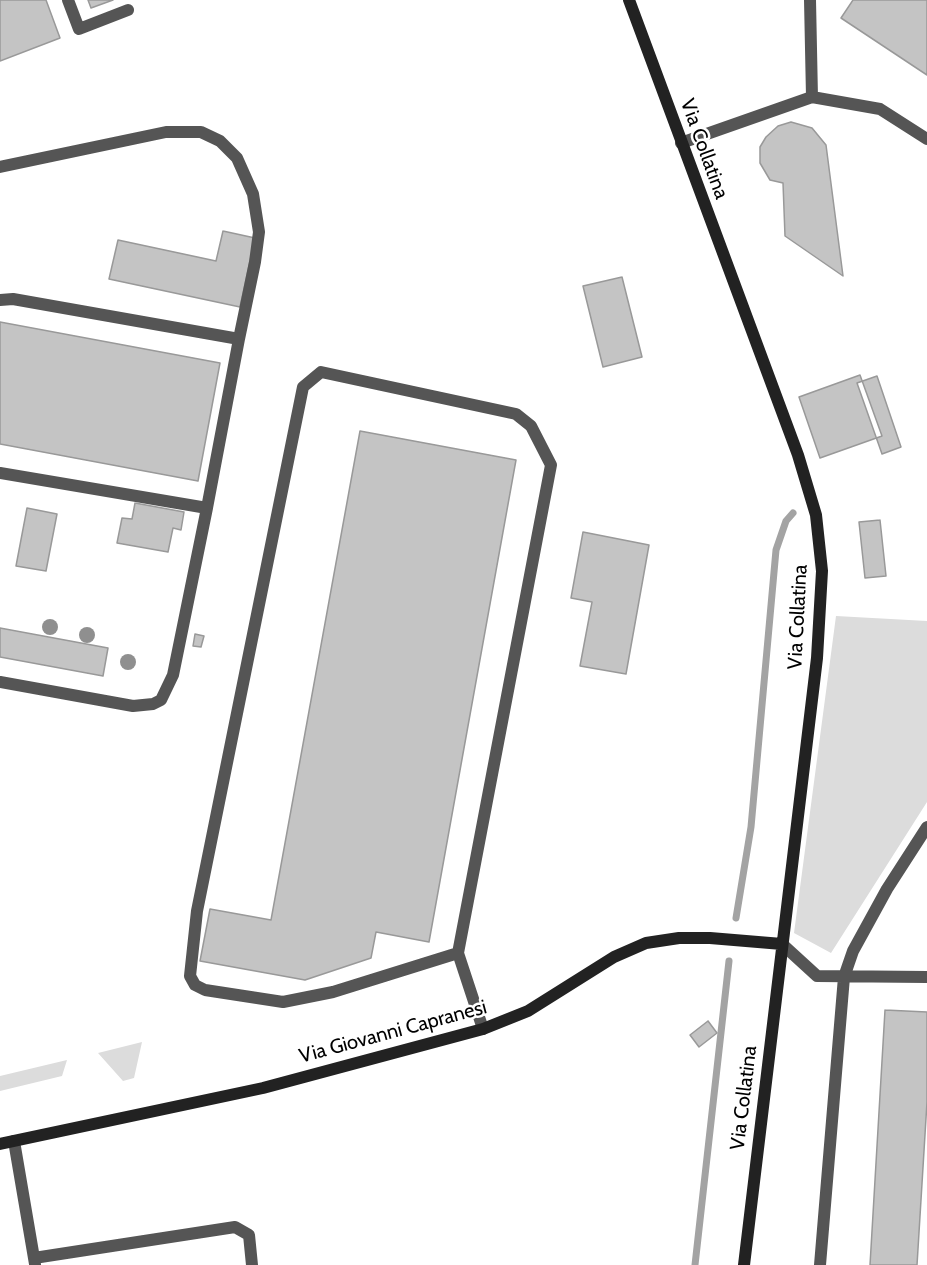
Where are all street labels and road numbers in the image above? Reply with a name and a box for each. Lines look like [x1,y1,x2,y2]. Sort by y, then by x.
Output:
street label: Via Collatina [675,96,733,202]
street label: Via Collatina [783,564,813,670]
street label: Via Giovanni Capranesi [297,995,489,1069]
street label: Via Collatina [726,1044,762,1152]

